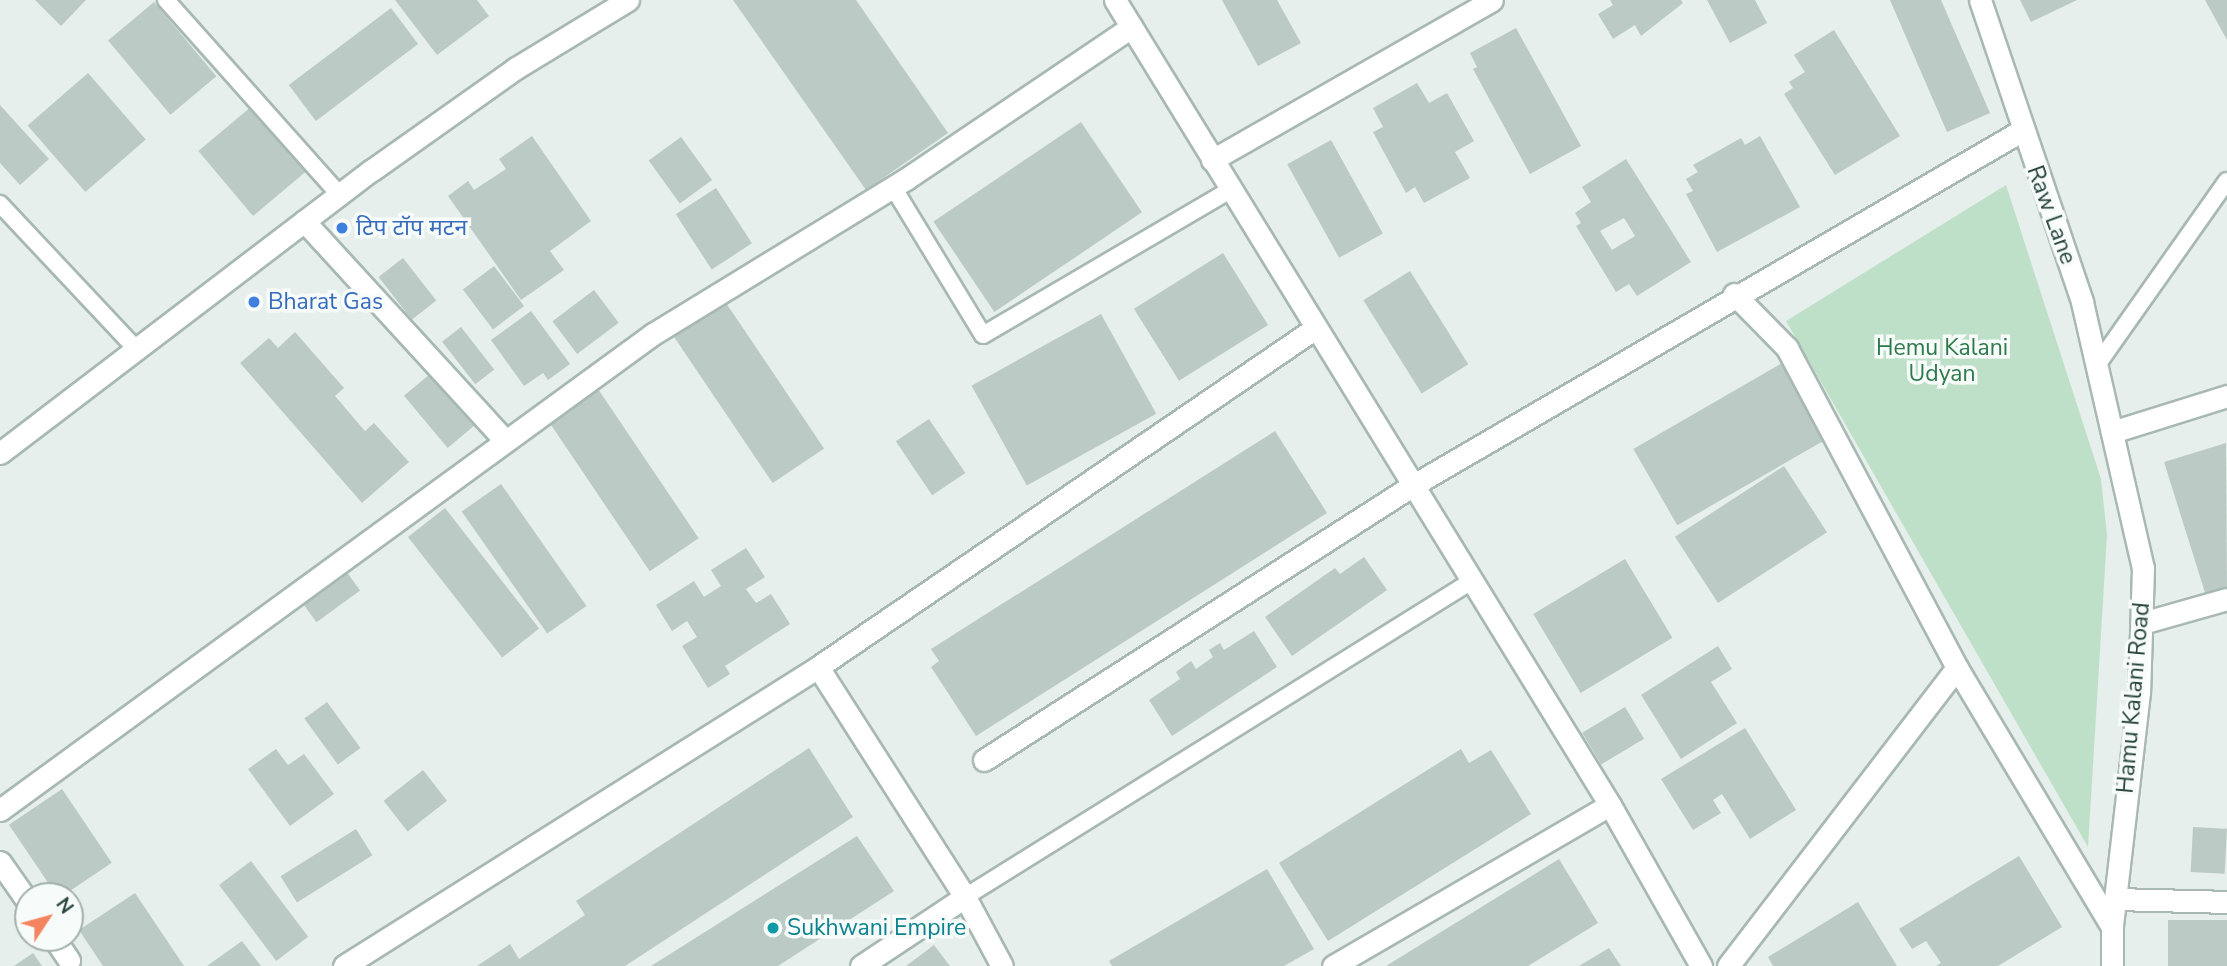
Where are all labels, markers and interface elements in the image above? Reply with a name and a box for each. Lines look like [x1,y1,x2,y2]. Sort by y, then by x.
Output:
street label: Raw Lane [2020,162,2082,268]
place label: टिप टॉप मटन [356,214,467,242]
marker: टिप टॉप मटन [334,220,350,236]
place label: Bharat Gas [268,288,383,316]
marker: Bharat Gas [246,294,262,310]
park label: Hemu Kalani Udyan [1876,334,2008,388]
street label: Hamu Kalani Road [2112,601,2156,795]
north arrow [14,882,84,952]
text: N [50,892,79,919]
place label: Sukhwani Empire [787,914,966,942]
marker: Sukhwani Empire [765,920,781,936]

